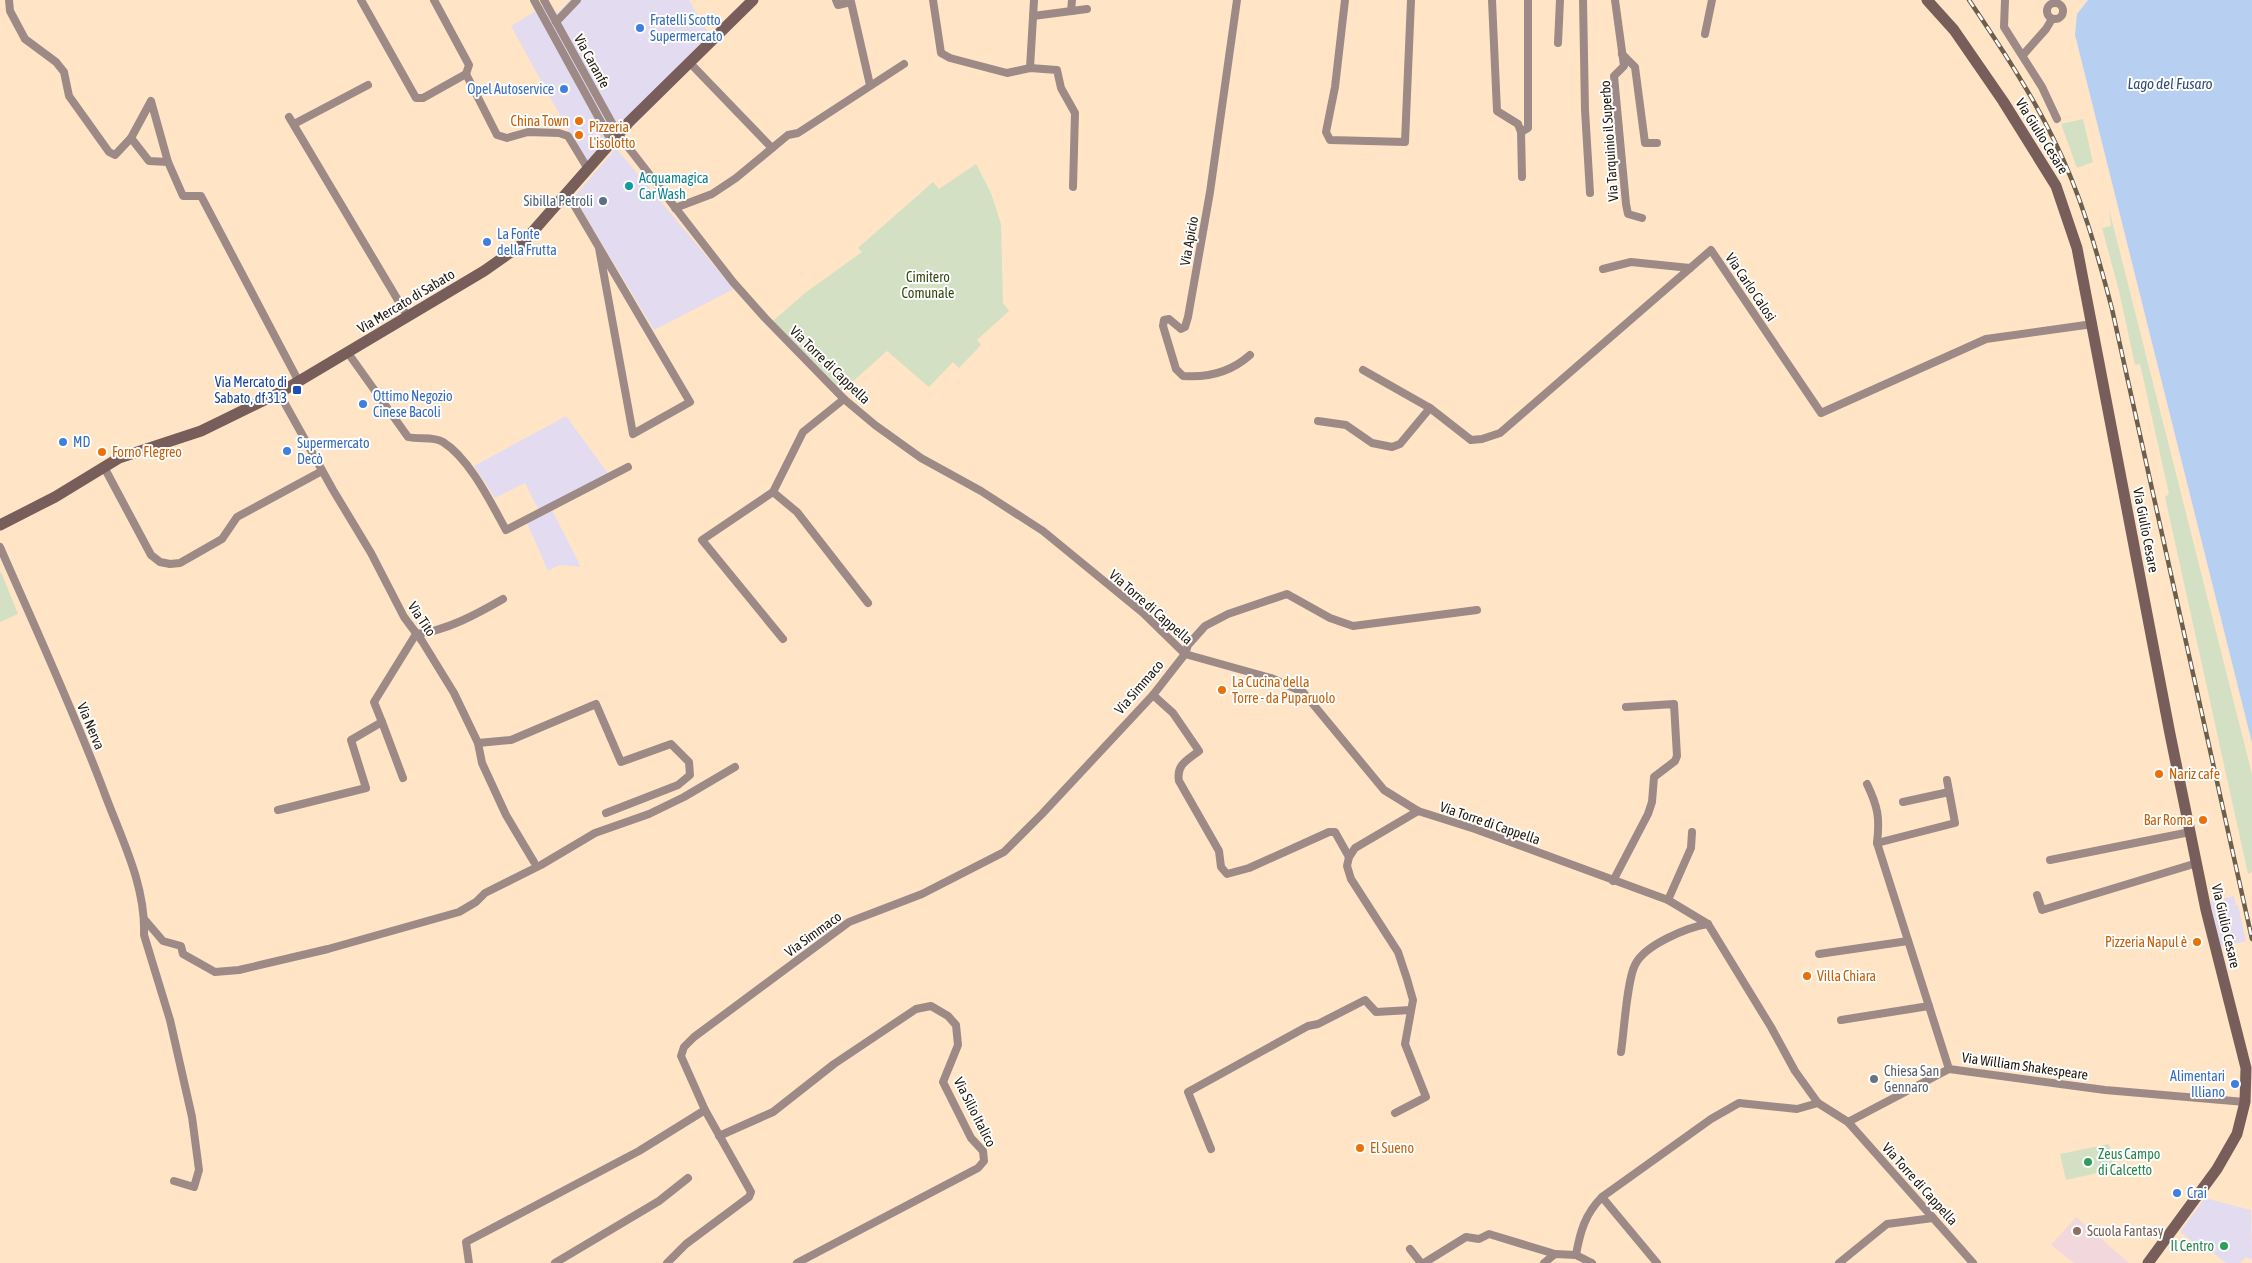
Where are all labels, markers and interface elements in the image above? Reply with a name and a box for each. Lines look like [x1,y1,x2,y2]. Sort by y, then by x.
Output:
place label: Fratelli Scotto Supermercato [650,12,723,44]
marker: Fratelli Scotto Supermercato [634,22,646,34]
street label: Via Caranfe [571,31,613,91]
water label: Lago del Fusaro [2127,75,2213,92]
street label: Via Tarquinio il Superbo [1597,80,1621,202]
place label: Opel Autoservice [467,81,554,97]
marker: Opel Autoservice [558,83,570,95]
street label: Via Giulio Cesare [2012,95,2072,177]
place label: China Town [511,113,569,129]
marker: China Town [573,115,585,127]
place label: Pizzeria L'isolotto [589,119,635,151]
marker: Pizzeria L'isolotto [573,129,585,141]
place label: Acquamagica Car Wash [639,170,708,202]
marker: Acquamagica Car Wash [623,180,635,192]
place label: Sibilla Petroli [523,193,593,209]
marker: Sibilla Petroli [597,195,609,207]
street label: Via Apicio [1177,215,1201,267]
place label: La Fonte della Frutta [497,226,557,258]
marker: La Fonte della Frutta [481,236,493,248]
street label: Via Carlo Calosi [1722,250,1780,324]
street label: Via Mercato di Sabato [355,266,457,336]
park label: Cimitero Comunale [902,269,954,301]
street label: Via Torre di Cappella [787,323,873,407]
place label: Via Mercato di Sabato, df 313 [214,374,287,406]
marker: Via Mercato di Sabato, df 313 [291,384,303,396]
place label: Ottimo Negozio Cinese Bacoli [373,388,453,420]
marker: Ottimo Negozio Cinese Bacoli [357,398,369,410]
place label: MD [73,434,90,450]
place label: Supermercato Decò [297,435,370,467]
marker: MD [57,436,69,448]
place label: Forno Flegreo [112,444,182,460]
marker: Supermercato Decò [281,445,293,457]
marker: Forno Flegreo [96,446,108,458]
street label: Via Giulio Cesare [2130,486,2162,574]
street label: Via Torre di Cappella [1106,566,1196,648]
street label: Via Tito [405,599,439,639]
street label: Via Simmaco [1111,657,1167,717]
place label: La Cucina della Torre - da Puparuolo [1232,674,1335,706]
marker: La Cucina della Torre - da Puparuolo [1216,684,1228,696]
street label: Via Nerva [74,700,108,752]
place label: Nariz cafe [2169,766,2220,782]
marker: Nariz cafe [2153,768,2165,780]
street label: Via Torre di Cappella [1438,798,1542,848]
place label: Bar Roma [2144,812,2193,828]
marker: Bar Roma [2197,814,2209,826]
street label: Via Giulio Cesare [2209,882,2243,970]
street label: Via Simmaco [782,908,844,960]
place label: Pizzeria Napul è [2105,934,2187,950]
marker: Pizzeria Napul è [2191,936,2203,948]
place label: Villa Chiara [1817,968,1876,984]
marker: Villa Chiara [1801,970,1813,982]
street label: Via William Shakespeare [1961,1049,2089,1083]
place label: Chiesa San Gennaro [1884,1063,1939,1095]
place label: Alimentari Illiano [2170,1068,2225,1100]
marker: Chiesa San Gennaro [1868,1073,1880,1085]
street label: Via Silio Italico [951,1075,999,1149]
marker: Alimentari Illiano [2229,1078,2241,1090]
place label: El Sueno [1370,1140,1414,1156]
street label: Via Torre di Cappella [1879,1140,1961,1228]
marker: El Sueno [1354,1142,1366,1154]
place label: Zeus Campo di Calcetto [2098,1146,2160,1178]
marker: Zeus Campo di Calcetto [2082,1156,2094,1168]
place label: Crai [2187,1185,2207,1201]
marker: Crai [2171,1187,2183,1199]
place label: Scuola Fantasy [2087,1223,2164,1239]
marker: Scuola Fantasy [2071,1225,2083,1237]
place label: Il Centro [2171,1238,2214,1254]
marker: Il Centro [2218,1240,2230,1252]

